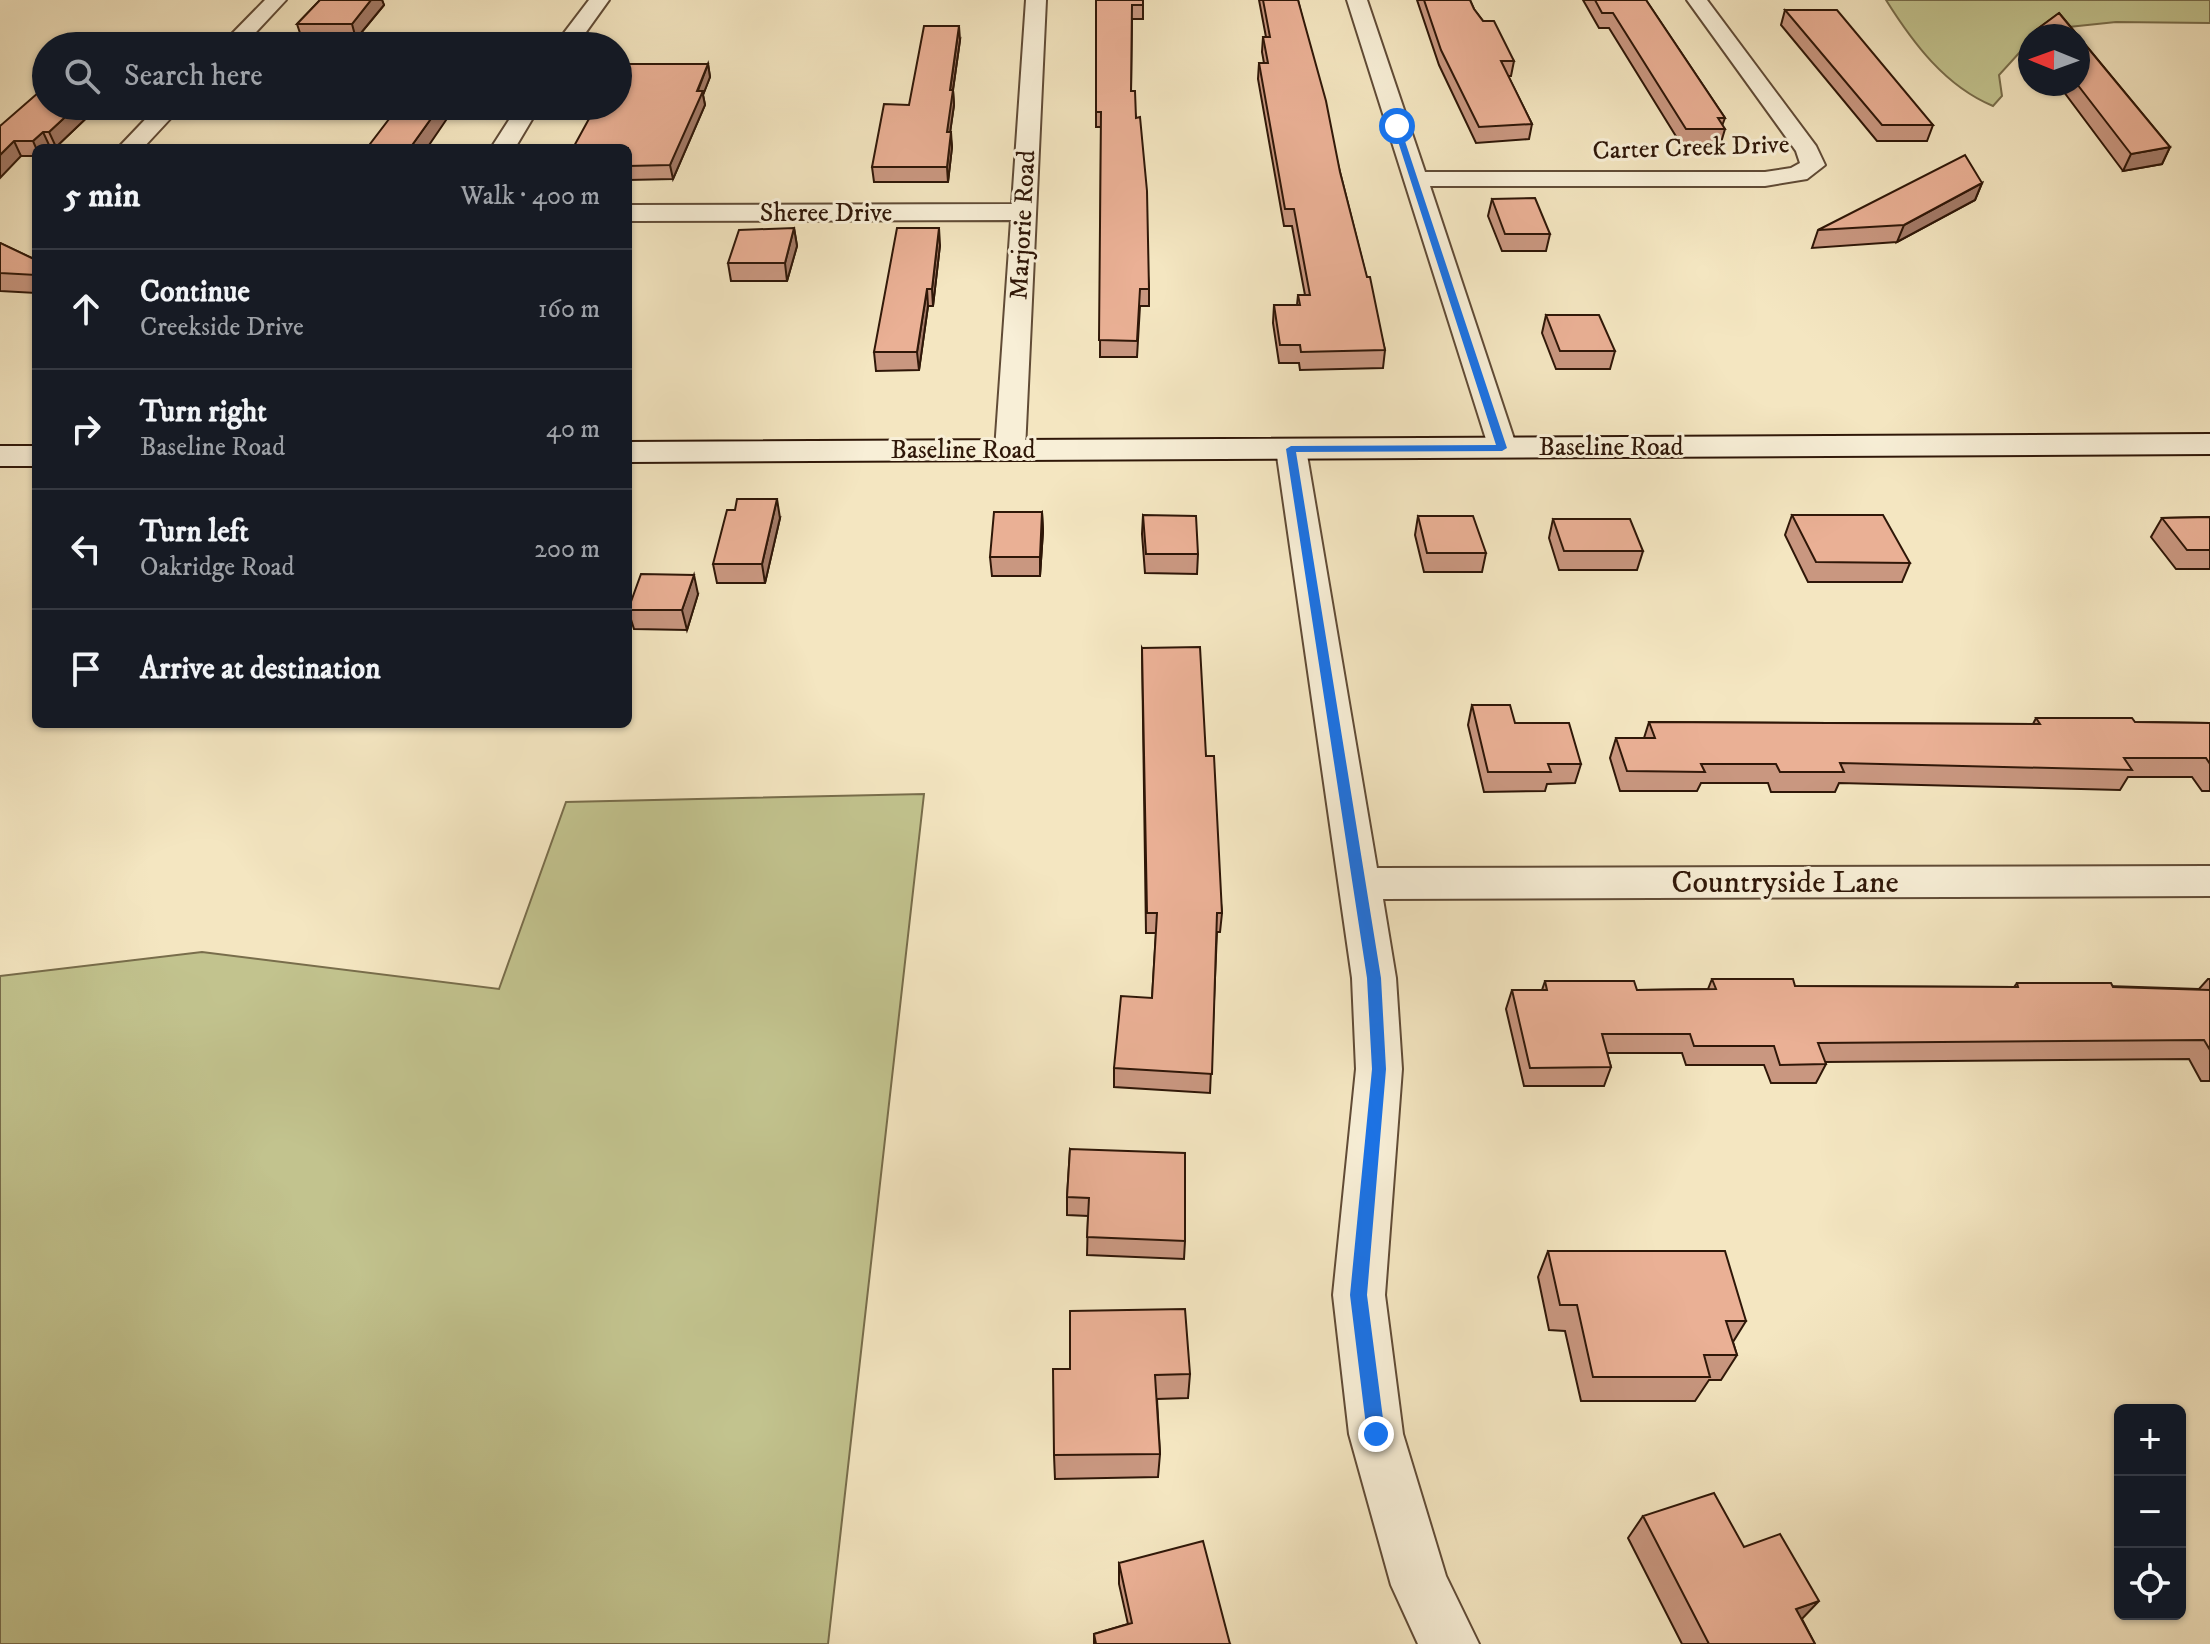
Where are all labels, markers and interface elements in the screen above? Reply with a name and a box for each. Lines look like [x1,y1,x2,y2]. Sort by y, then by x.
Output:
north arrow [2018,24,2090,96]
search box [32,32,632,120]
icon: search [60,54,104,98]
text: Search here [124,58,263,95]
route start [1379,108,1415,144]
street label: Carter Creek Drive [1592,128,1790,168]
street label: Marjorie Road [1003,149,1043,301]
text: 5 min [64,175,140,217]
text: Walk · 400 m [461,180,600,213]
street label: Sheree Drive [760,197,892,230]
text: Continue [140,274,250,311]
icon: ahead [64,287,108,331]
text: 160 m [538,293,600,326]
text: Creekside Drive [140,311,304,344]
text: Turn right [140,394,267,431]
icon: right [64,407,108,451]
text: 40 m [546,413,600,446]
text: Baseline Road [140,431,285,464]
street label: Baseline Road [1538,431,1684,464]
street label: Baseline Road [890,434,1036,467]
text: Turn left [140,514,249,551]
icon: left [64,527,108,571]
text: 200 m [534,533,600,566]
text: Oakridge Road [140,551,295,584]
icon: arrive [64,647,108,691]
text: Arrive at destination [140,651,381,688]
street label: Countryside Lane [1671,863,1899,903]
map controls [2114,1404,2186,1620]
button: + [2114,1404,2186,1476]
route end [1358,1416,1394,1452]
button: − [2114,1476,2186,1548]
button: locate [2114,1548,2186,1620]

